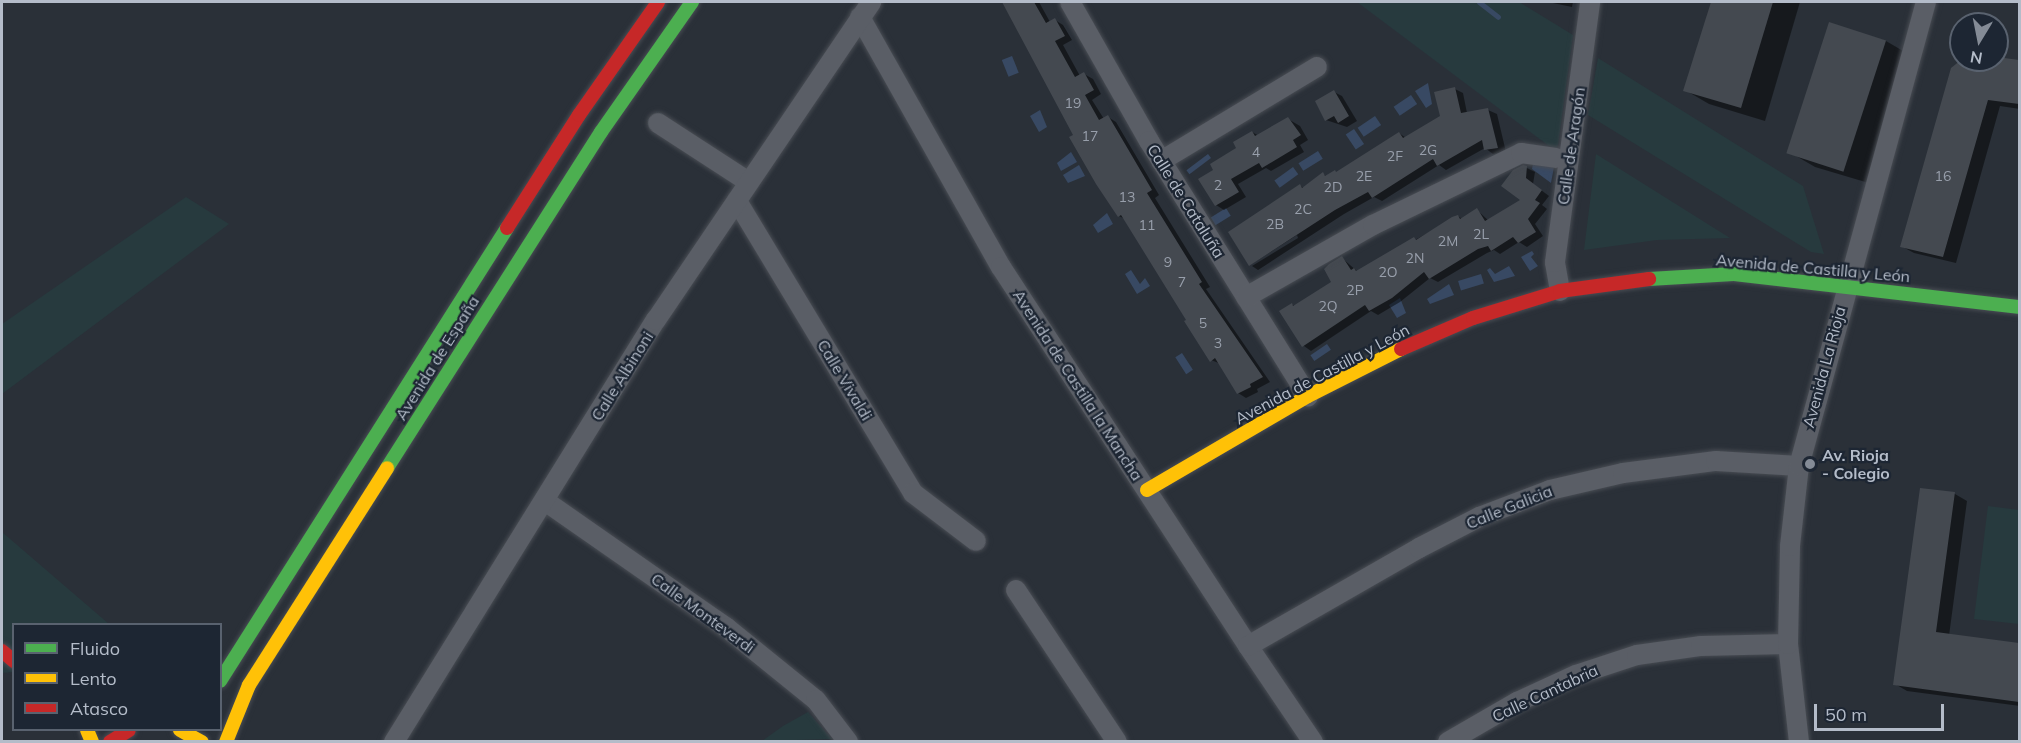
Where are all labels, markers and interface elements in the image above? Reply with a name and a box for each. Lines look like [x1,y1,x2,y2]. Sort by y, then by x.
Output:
north arrow [1949,12,2009,72]
text: N [1969,47,1984,69]
street label: Calle de Aragón [1553,86,1589,206]
house number: 19 [1065,95,1081,111]
house number: 17 [1082,128,1098,144]
street label: Calle de Cataluña [1143,140,1229,262]
house number: 2G [1419,142,1437,158]
house number: 4 [1252,144,1260,160]
house number: 2F [1387,148,1403,164]
house number: 2E [1356,168,1372,184]
house number: 16 [1935,168,1951,184]
house number: 2 [1214,177,1222,193]
house number: 2D [1324,179,1342,195]
house number: 13 [1119,189,1135,205]
house number: 2C [1294,201,1312,217]
house number: 2B [1266,216,1284,232]
house number: 11 [1139,217,1155,233]
house number: 2L [1473,226,1489,242]
house number: 2M [1438,233,1458,249]
house number: 2N [1406,250,1424,266]
street label: Avenida de Castilla y León [1715,250,1911,286]
house number: 9 [1164,254,1172,270]
house number: 2O [1378,264,1398,280]
house number: 7 [1178,274,1186,290]
house number: 2P [1346,282,1364,298]
street label: Avenida de Castilla la Mancha [1009,286,1147,484]
street label: Avenida de España [391,292,483,424]
house number: 2Q [1318,298,1338,314]
street label: Avenida La Rioja [1799,304,1849,430]
house number: 5 [1199,315,1207,331]
street label: Avenida de Castilla y León [1231,320,1413,428]
street label: Calle Albinoni [587,328,657,424]
house number: 3 [1214,335,1222,351]
street label: Calle Vivaldi [813,336,877,424]
place label: Av. Rioja - Colegio [1822,445,1890,483]
marker: Av. Rioja - Colegio [1803,457,1817,471]
street label: Calle Galicia [1463,481,1555,533]
street label: Calle Monteverdi [647,569,759,657]
legend [12,623,222,731]
text: Fluido [70,637,120,660]
street label: Calle Cantabria [1489,660,1601,726]
text: Lento [70,667,117,690]
scale bar [1817,692,1948,730]
text: Atasco [70,697,128,720]
text: 50 m [1825,703,1867,726]

